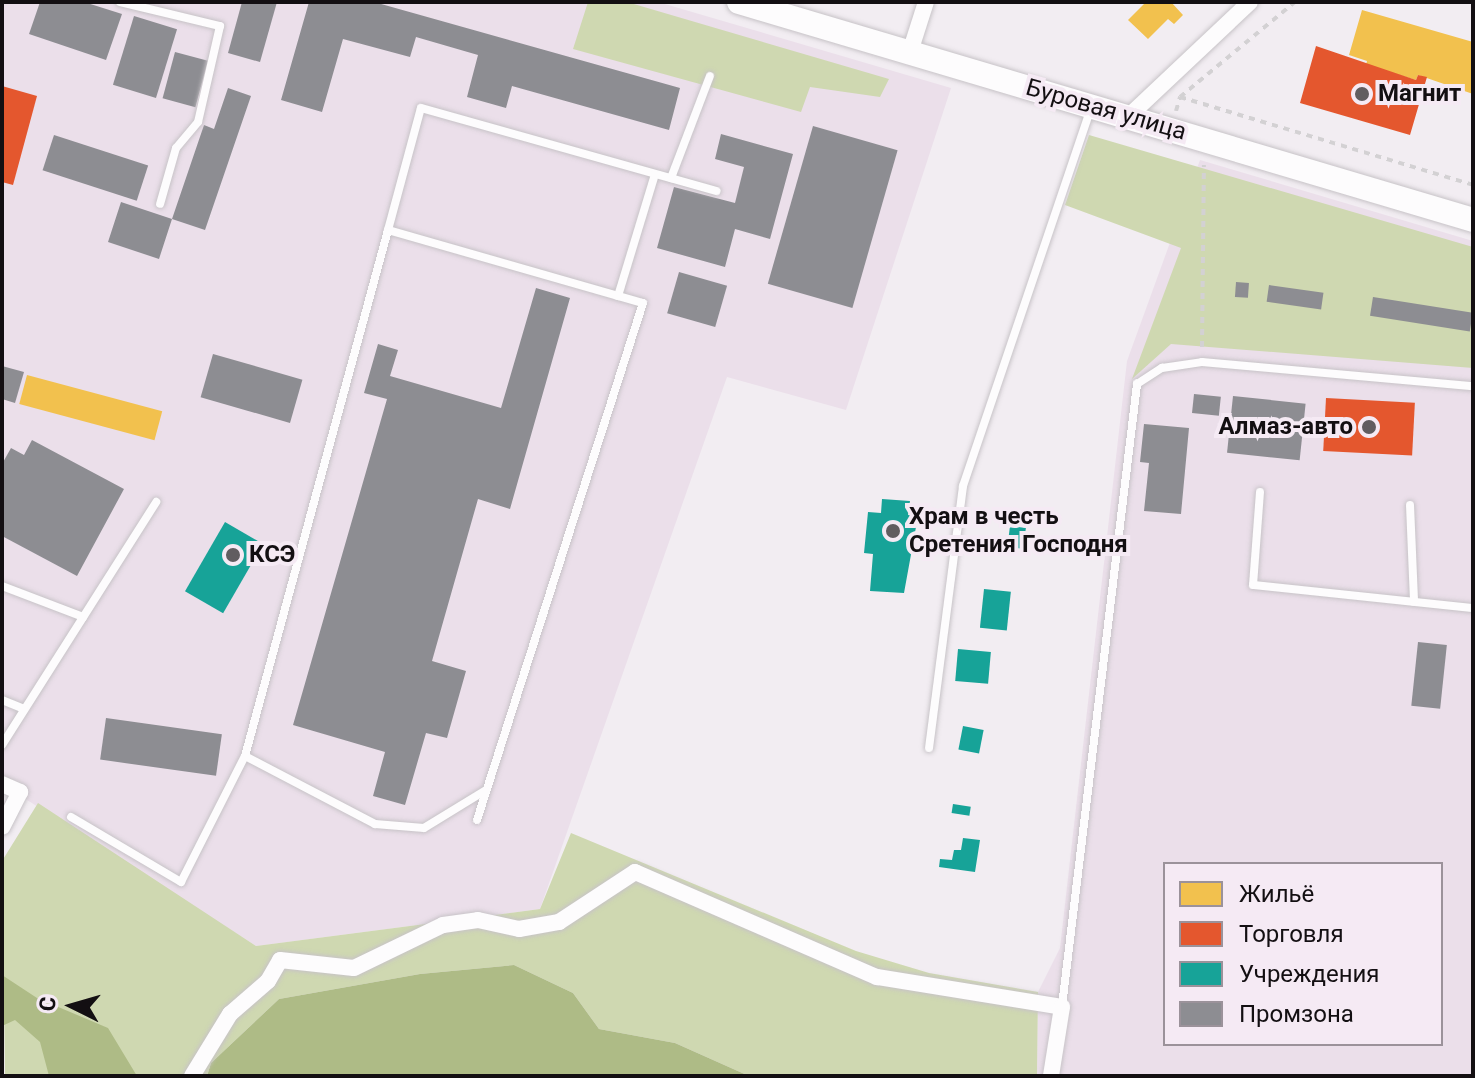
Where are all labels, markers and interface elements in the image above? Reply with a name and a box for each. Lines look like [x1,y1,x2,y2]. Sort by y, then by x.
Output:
street label: Буровая улица [1023,73,1189,147]
place label: Магнит [1378,80,1461,108]
marker: Магнит [1353,85,1371,103]
place label: Алмаз-авто [1219,413,1353,441]
marker: Алмаз-авто [1360,418,1378,436]
place label: Храм в честь Сретения Господня [909,503,1128,559]
marker: Храм в честь Сретения Господня [884,522,902,540]
place label: КСЭ [249,541,295,569]
marker: КСЭ [224,546,242,564]
legend [1163,862,1443,1046]
text: Жильё [1239,880,1314,908]
text: Торговля [1239,920,1344,948]
text: Учреждения [1239,960,1380,988]
north arrow [32,966,112,1046]
text: С [35,996,61,1012]
text: Промзона [1239,1000,1354,1028]

